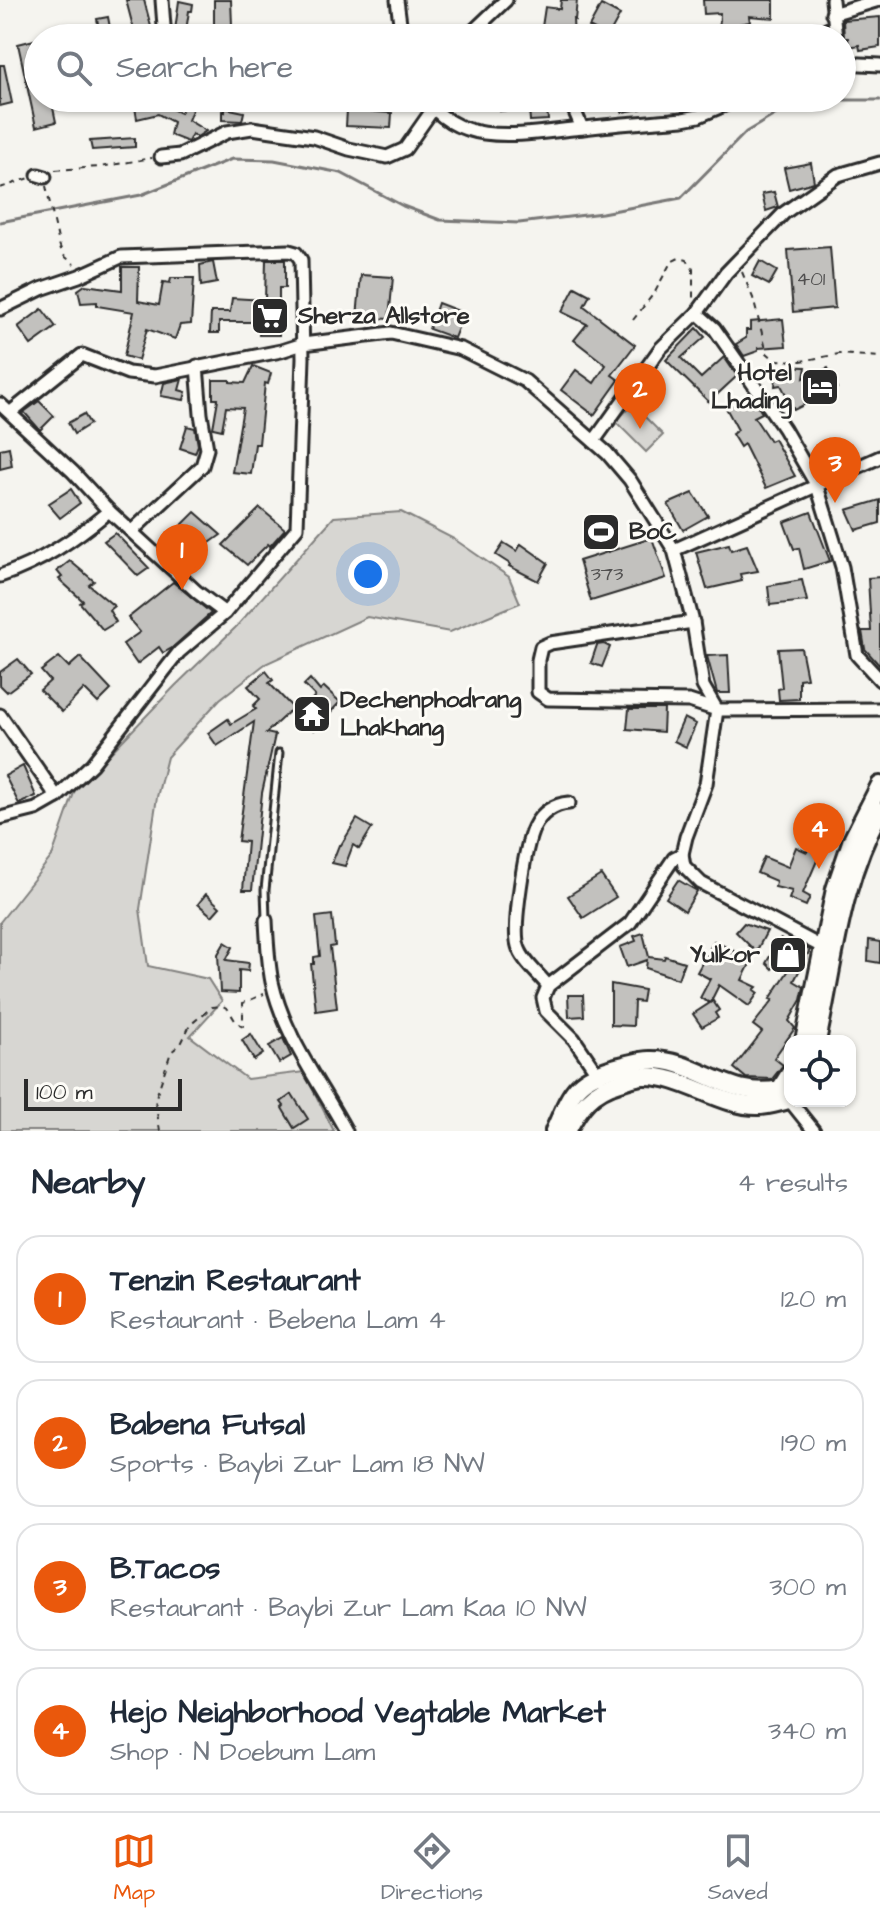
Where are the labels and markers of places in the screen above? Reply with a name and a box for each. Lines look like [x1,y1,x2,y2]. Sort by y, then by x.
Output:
supermarket icon: Sherza Allstore [249,295,291,337]
place label: Sherza Allstore [297,299,470,333]
place label: Hotel Lhading [711,356,793,419]
pin: 2 [614,363,666,429]
hotel icon: Hotel Lhading [799,366,841,408]
pin: 3 [809,437,861,503]
sports icon: BoC [580,511,622,553]
place label: BoC [629,515,677,549]
pin: 1 [156,524,208,590]
place label: Dechenphodrang Lhakhang [340,683,522,746]
temple icon: Dechenphodrang Lhakhang [291,693,333,735]
pin: 4 [793,803,845,869]
shop icon: Yulkor [767,934,809,976]
place label: Yulkor [690,938,761,972]

